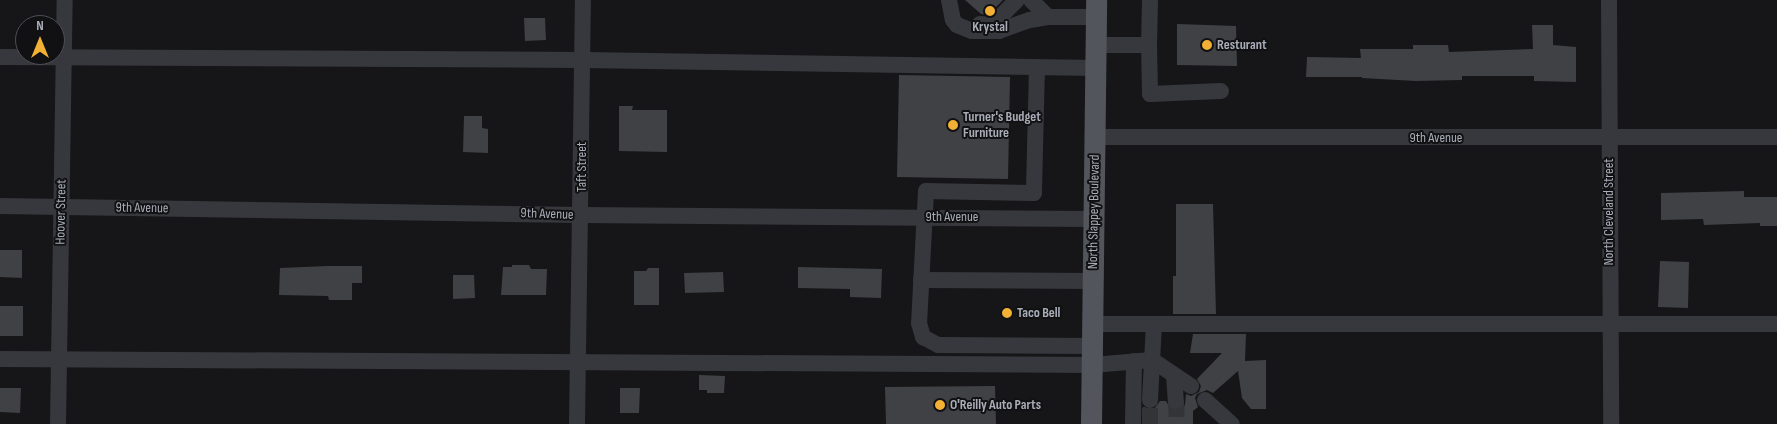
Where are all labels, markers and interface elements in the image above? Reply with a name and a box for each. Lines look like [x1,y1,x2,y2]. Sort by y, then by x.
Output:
marker: Krystal [984,5,996,17]
north arrow [15,15,65,65]
text: N [36,17,44,34]
place label: Krystal [972,19,1008,35]
place label: Resturant [1217,37,1267,53]
marker: Resturant [1201,39,1213,51]
place label: Turner's Budget Furniture [963,109,1041,142]
marker: Turner's Budget Furniture [947,119,959,131]
street label: 9th Avenue [1409,130,1463,146]
street label: Taft Street [574,142,590,192]
street label: North Slappey Boulevard [1085,155,1103,269]
street label: North Cleveland Street [1601,158,1617,266]
street label: Hoover Street [52,179,70,245]
street label: 9th Avenue [115,199,169,217]
street label: 9th Avenue [520,205,574,223]
street label: 9th Avenue [925,209,979,225]
place label: Taco Bell [1017,305,1060,321]
marker: Taco Bell [1001,307,1013,319]
place label: O'Reilly Auto Parts [950,397,1041,413]
marker: O'Reilly Auto Parts [934,399,946,411]

